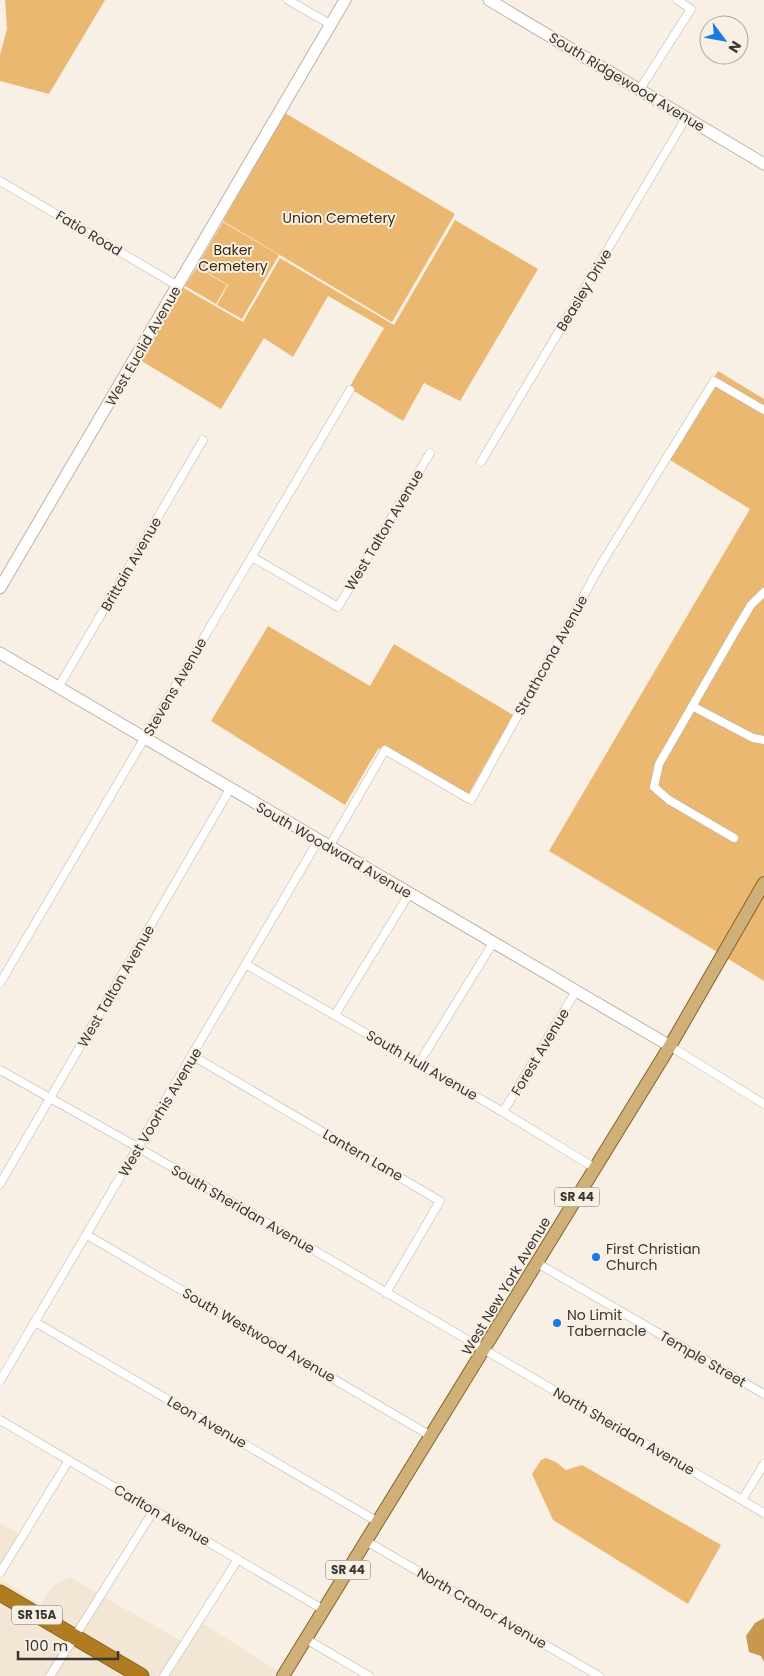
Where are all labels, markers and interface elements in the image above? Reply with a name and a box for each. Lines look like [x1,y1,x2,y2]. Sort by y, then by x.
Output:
north arrow [699,15,749,65]
street label: South Ridgewood Avenue [545,27,709,137]
text: N [724,37,746,57]
street label: Fatio Road [52,205,126,261]
park label: Union Cemetery [283,208,396,228]
park label: Baker Cemetery [198,240,268,276]
street label: Beasley Drive [552,245,617,335]
street label: West Euclid Avenue [100,282,186,410]
street label: West Talton Avenue [340,465,428,594]
street label: Brittain Avenue [96,513,166,615]
street label: Strathcona Avenue [510,591,592,719]
street label: Stevens Avenue [139,634,212,740]
street label: South Woodward Avenue [252,797,416,903]
street label: West Talton Avenue [73,921,159,1051]
street label: Forest Avenue [506,1004,574,1099]
street label: South Hull Avenue [363,1025,482,1105]
street label: West Voorhis Avenue [114,1044,207,1180]
street label: Lantern Lane [319,1124,407,1186]
street label: South Sheridan Avenue [168,1160,319,1258]
road number: SR 44 [554,1188,600,1206]
street label: West New York Avenue [457,1213,555,1359]
place label: First Christian Church [606,1239,701,1275]
marker: First Christian Church [590,1251,602,1263]
street label: South Westwood Avenue [179,1283,340,1387]
place label: No Limit Tabernacle [567,1305,647,1341]
marker: No Limit Tabernacle [551,1317,563,1329]
street label: Temple Street [656,1326,750,1392]
street label: North Sheridan Avenue [549,1382,699,1480]
street label: Leon Avenue [163,1391,251,1453]
street label: Carlton Avenue [110,1479,214,1551]
road number: SR 44 [326,1560,370,1580]
street label: North Cranor Avenue [413,1563,551,1654]
road number: SR 15A [12,1606,62,1624]
scale bar [18,1628,118,1660]
text: 100 m [25,1635,68,1656]

